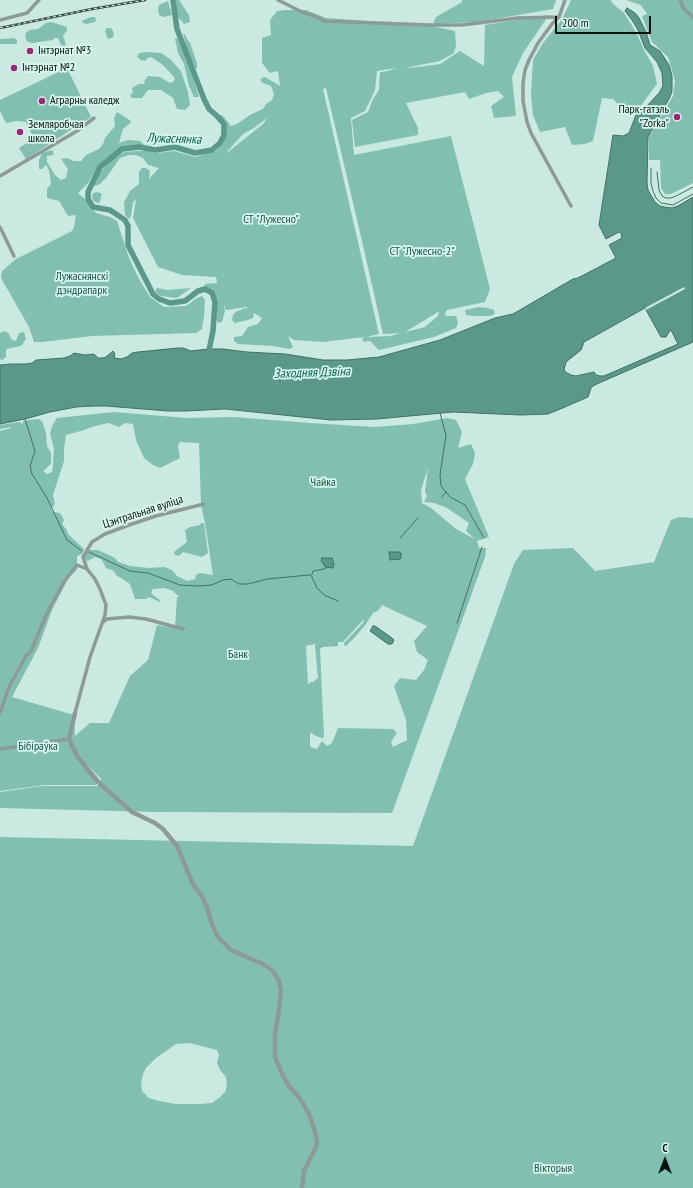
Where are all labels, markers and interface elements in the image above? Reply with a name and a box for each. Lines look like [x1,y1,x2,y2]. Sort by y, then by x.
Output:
scale bar [557,8,653,34]
text: 200 m [562,15,589,30]
place label: Інтэрнат №3 [38,44,91,58]
marker: Інтэрнат №3 [25,46,35,56]
place label: Інтэрнат №2 [22,61,75,75]
marker: Інтэрнат №2 [9,63,19,73]
place label: Аграрны каледж [50,94,119,108]
marker: Аграрны каледж [37,96,47,106]
place label: Парк-гатэль "Zorka" [618,103,669,131]
marker: Парк-гатэль "Zorka" [672,112,682,122]
place label: Земляробчая школа [28,118,84,146]
marker: Земляробчая школа [15,127,25,137]
water label: Лужаснянка [146,130,202,148]
park label: СТ "Лужесно" [243,213,299,227]
park label: СТ "Лужесно-2" [389,245,455,259]
park label: Лужаснянскі дэндрапарк [56,270,108,298]
water label: Заходняя Дзвіна [274,364,350,382]
park label: Чайка [310,476,336,490]
street label: Цэнтральная вуліца [101,492,185,532]
park label: Банк [228,648,248,662]
park label: Бібіраўка [18,740,58,754]
north arrow [645,1140,685,1180]
text: С [662,1141,668,1155]
park label: Вікторыя [534,1162,572,1176]

